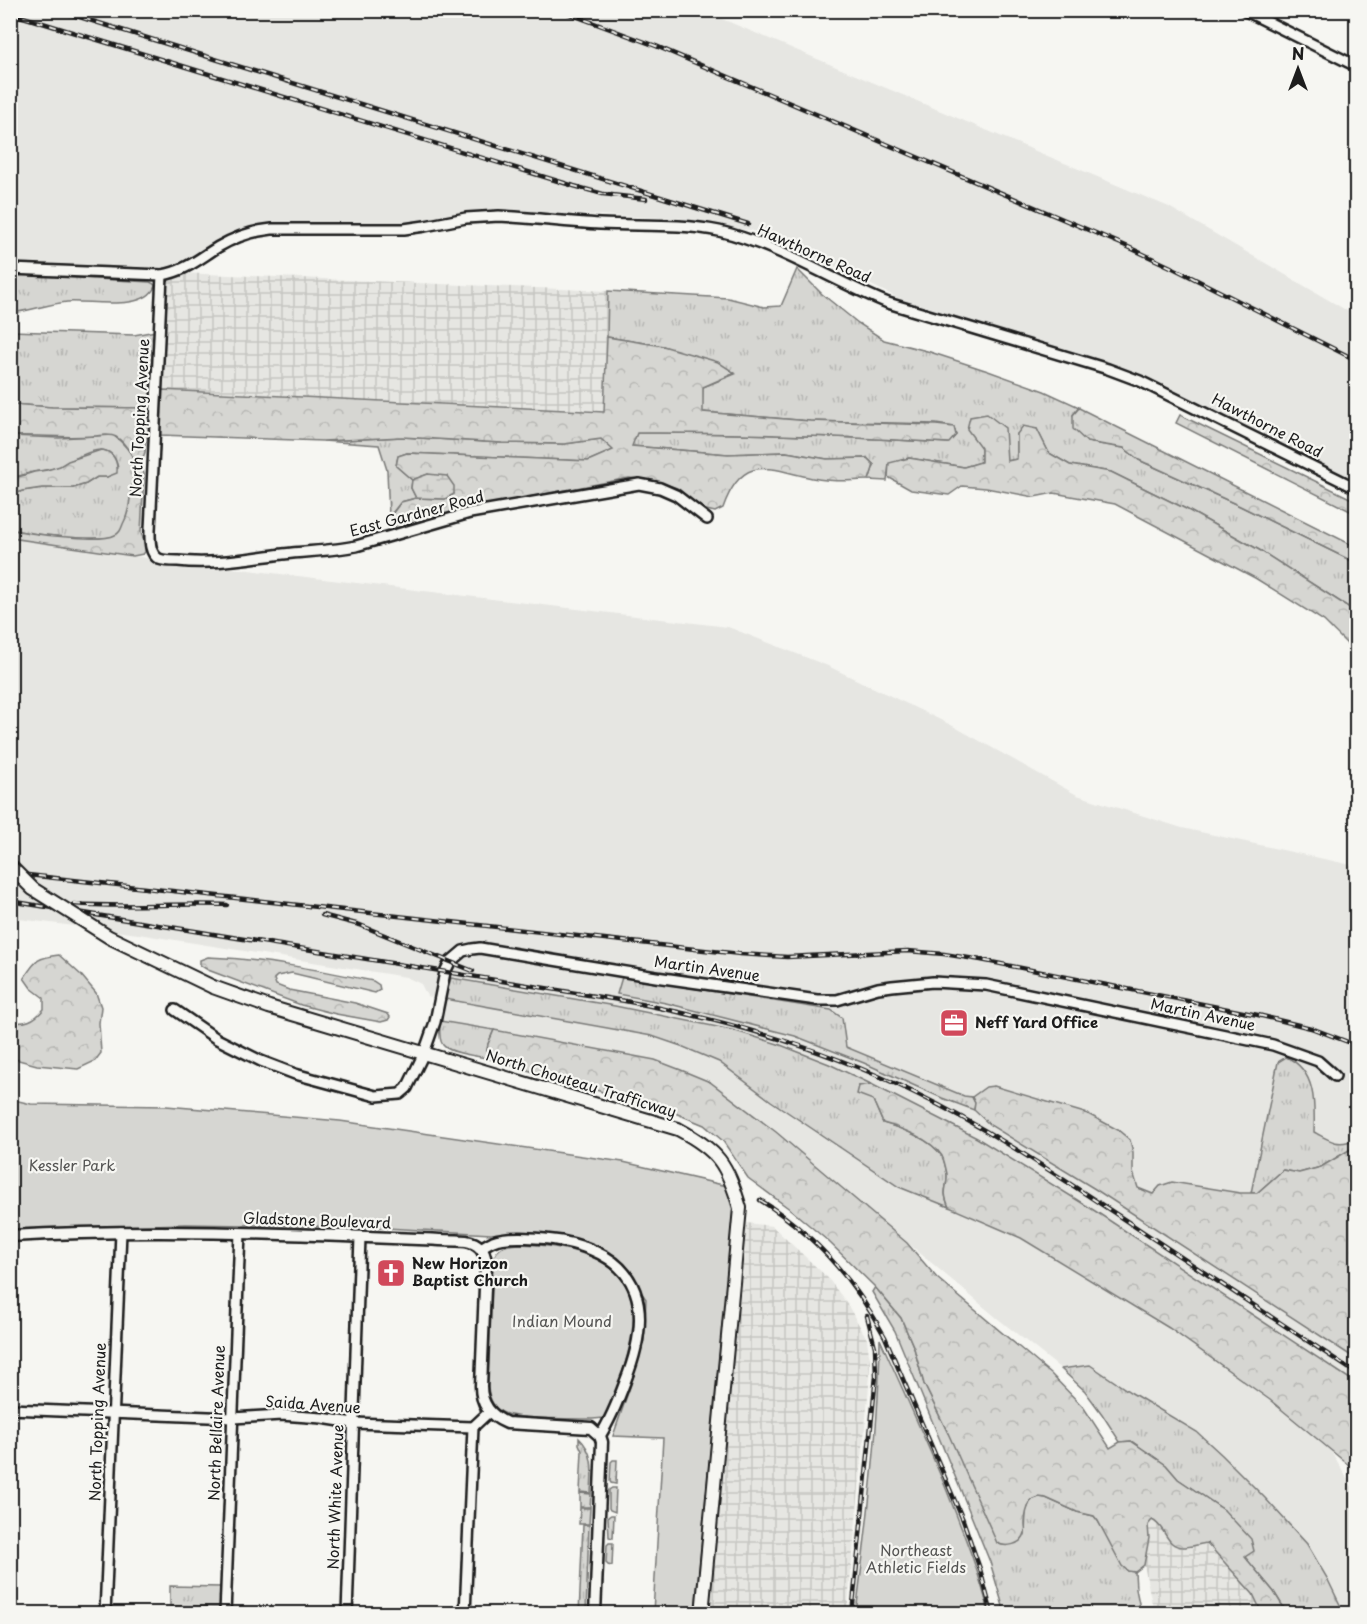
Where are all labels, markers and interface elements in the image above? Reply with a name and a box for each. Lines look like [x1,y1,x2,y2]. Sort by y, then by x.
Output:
north arrow [1268,39,1328,99]
text: N [1292,41,1304,65]
street label: Hawthorne Road [754,217,875,288]
street label: North Topping Avenue [123,338,154,498]
street label: Hawthorne Road [1208,387,1327,463]
street label: East Gardner Road [347,484,486,542]
street label: Martin Avenue [653,949,762,986]
street label: Martin Avenue [1149,991,1258,1036]
office icon: Neff Yard Office [938,1007,970,1039]
place label: Neff Yard Office [975,1010,1098,1033]
street label: North Chouteau Trafficway [483,1043,680,1123]
park label: Kessler Park [29,1153,115,1176]
street label: Gladstone Boulevard [243,1205,391,1234]
place label: New Horizon Baptist Church [412,1251,528,1291]
church icon: New Horizon Baptist Church [375,1257,407,1289]
park label: Indian Mound [512,1309,612,1332]
street label: North Topping Avenue [82,1342,111,1502]
street label: North Bellaire Avenue [201,1345,230,1501]
street label: Saida Avenue [265,1389,362,1418]
street label: North White Avenue [320,1424,349,1570]
park label: Northeast Athletic Fields [866,1538,966,1578]

